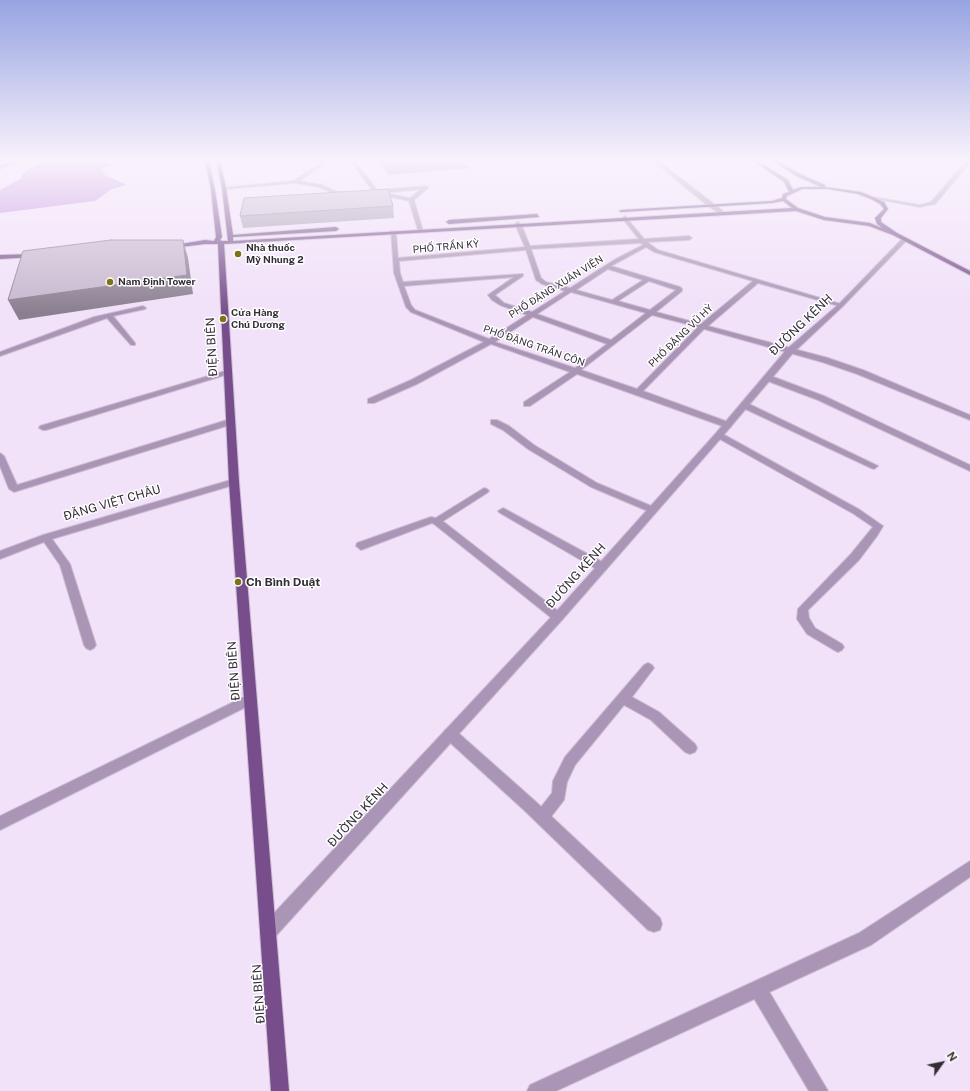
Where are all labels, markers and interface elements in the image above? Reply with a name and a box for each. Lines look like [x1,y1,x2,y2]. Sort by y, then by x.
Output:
street label: PHỐ TRẦN KỲ [412,238,480,256]
place label: Nhà thuốc Mỹ Nhung 2 [246,242,304,266]
marker: Nhà thuốc Mỹ Nhung 2 [233,249,243,259]
street label: PHỐ ĐẶNG XUÂN VIỆN [507,253,605,321]
place label: Nam Định Tower [118,276,196,288]
marker: Nam Định Tower [105,277,115,287]
street label: ĐƯỜNG KÊNH [766,291,836,359]
street label: PHỐ ĐẶNG VŨ HỶ [646,302,716,370]
place label: Cửa Hàng Chú Dương [231,307,285,330]
marker: Cửa Hàng Chú Dương [218,314,228,324]
street label: ĐIỆN BIÊN [203,317,221,377]
street label: PHỐ ĐẶNG TRẦN CÔN [482,323,586,369]
street label: ĐẶNG VIỆT CHÂU [62,482,162,524]
street label: ĐƯỜNG KÊNH [543,541,609,611]
place label: Ch Bình Duật [246,575,320,589]
marker: Ch Bình Duật [233,577,243,587]
street label: ĐIỆN BIÊN [225,641,243,701]
street label: ĐƯỜNG KÊNH [325,780,391,850]
street label: ĐIỆN BIÊN [250,964,268,1024]
north arrow [922,1043,962,1083]
text: N [945,1050,959,1063]

